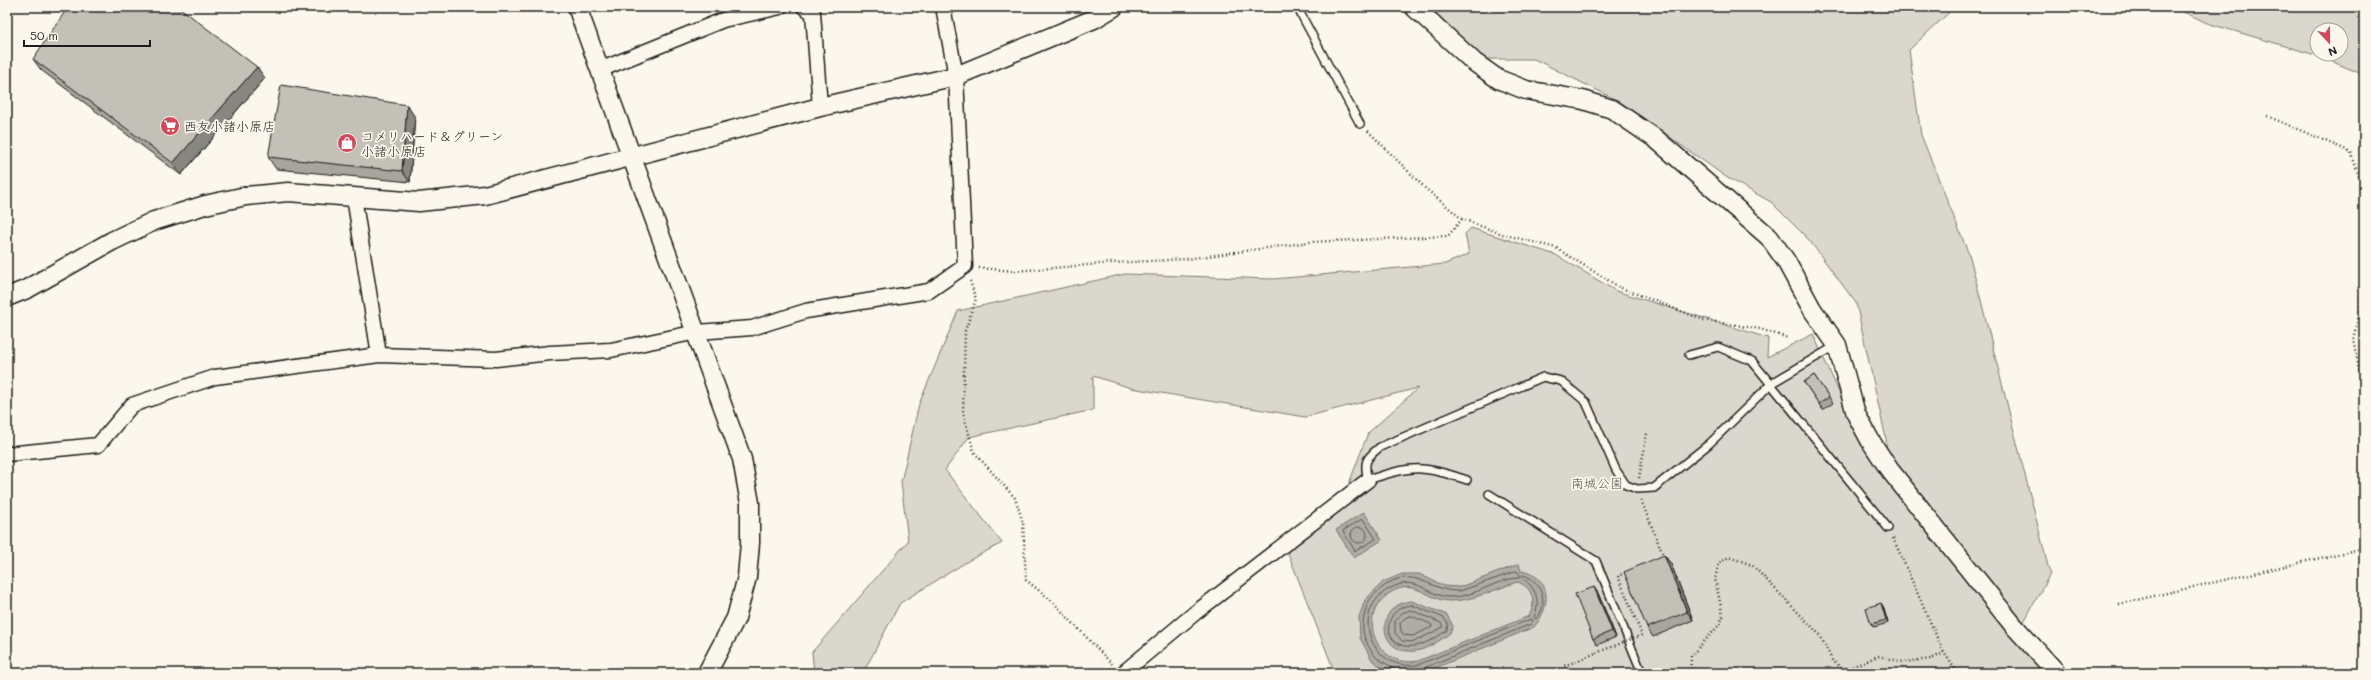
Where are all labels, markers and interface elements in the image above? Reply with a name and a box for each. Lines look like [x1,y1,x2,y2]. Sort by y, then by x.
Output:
scale bar [24,22,150,48]
north arrow [2309,22,2349,62]
text: 50 m [30,27,58,43]
text: N [2326,43,2340,60]
supermarket icon: 西友小諸小原店 [159,115,181,137]
place label: 西友小諸小原店 [184,117,275,134]
place label: コメリハード＆グリーン 小諸小原店 [361,127,503,159]
shop icon: コメリハード＆グリーン 小諸小原店 [336,132,358,154]
park label: 南城公園 [1571,474,1623,491]

